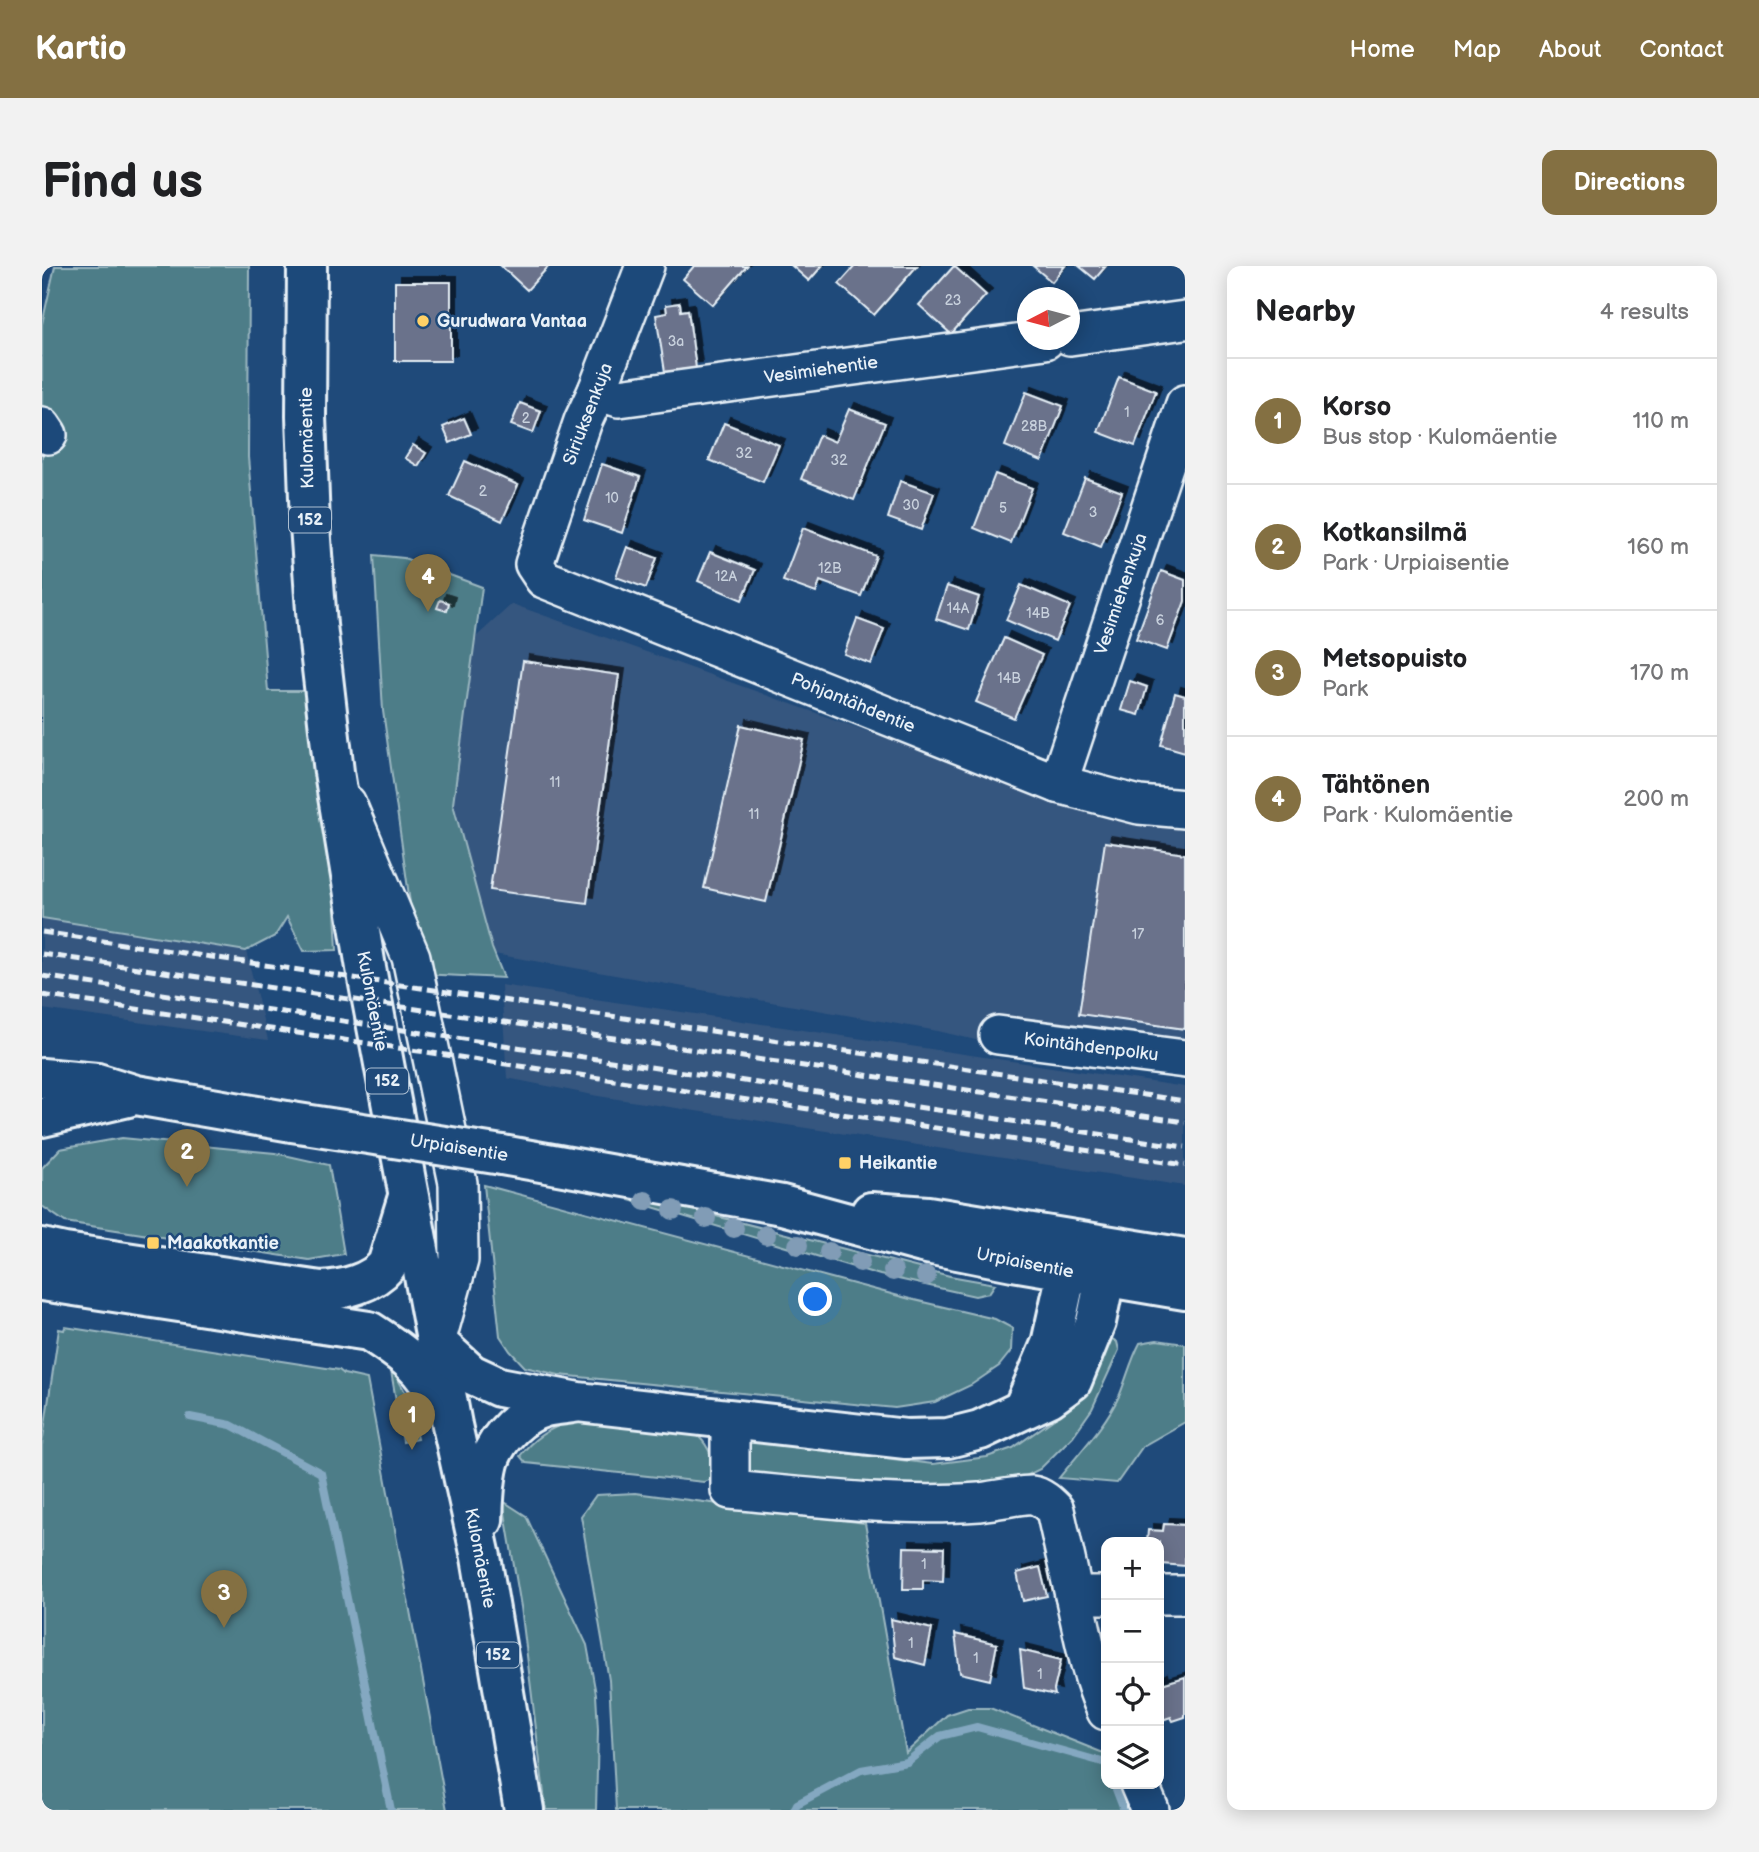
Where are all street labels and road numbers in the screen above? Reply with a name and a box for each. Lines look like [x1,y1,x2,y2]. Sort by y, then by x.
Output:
street label: Vesimiehentie [763,352,879,388]
street label: Siriuksenkuja [559,360,617,468]
street label: Kulomäentie [296,387,318,489]
road number: 152 [289,508,331,532]
street label: Vesimiehenkuja [1090,530,1152,658]
street label: Pohjantähdentie [788,669,918,738]
street label: Kulomäentie [352,949,392,1053]
street label: Kointähdenpolku [1022,1028,1160,1066]
road number: 152 [366,1068,408,1094]
street label: Urpiaisentie [409,1130,510,1166]
street label: Urpiaisentie [974,1243,1076,1283]
street label: Kulomäentie [460,1506,500,1610]
road number: 152 [477,1642,519,1667]

